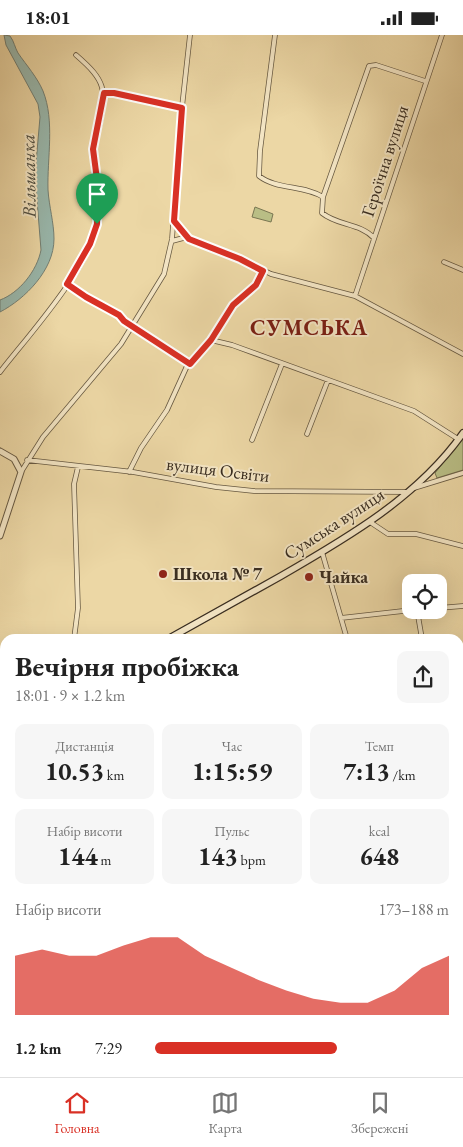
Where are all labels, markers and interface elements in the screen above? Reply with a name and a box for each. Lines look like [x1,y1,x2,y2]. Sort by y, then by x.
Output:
text: 18:01 [25,5,71,30]
street label: Героїчна вулиця [356,102,413,219]
water label: Вільшанка [15,134,42,219]
pin [76,173,118,224]
icon: arrive [83,180,111,208]
district label: СУМСЬКА [250,313,368,342]
street label: вулиця Освіти [165,452,271,487]
street label: Сумська вулиця [279,483,388,565]
place label: Школа № 7 [173,562,263,585]
place label: Чайка [319,565,368,588]
marker: Школа № 7 [157,568,169,580]
marker: Чайка [303,571,315,583]
map controls [402,574,447,619]
button: locate [402,574,447,619]
text: Вечірня пробіжка [15,648,239,684]
button: share [397,651,449,703]
text: 18:01 · 9 × 1.2 km [15,685,125,706]
text: Дистанція [55,737,114,755]
text: Час [222,737,242,755]
text: Темп [365,737,394,755]
text: 10.53 [45,755,104,787]
text: 1:15:59 [192,755,272,787]
text: 7:13 [343,755,390,787]
text: km [104,766,124,784]
text: /km [390,766,416,784]
text: Набір висоти [47,822,122,840]
text: Пульс [214,822,250,840]
text: kcal [369,822,390,840]
text: 144 [58,840,98,872]
text: 143 [198,840,238,872]
text: 648 [359,840,399,872]
text: m [98,851,111,869]
text: bpm [238,851,266,869]
text: Набір висоти [15,899,101,920]
text: 173–188 m [378,899,449,920]
text: 1.2 km [15,1038,61,1059]
text: 7:29 [95,1038,122,1059]
tab: Головна [55,1089,100,1137]
tab: Карта [209,1089,242,1137]
tab: Збережені [351,1089,408,1137]

